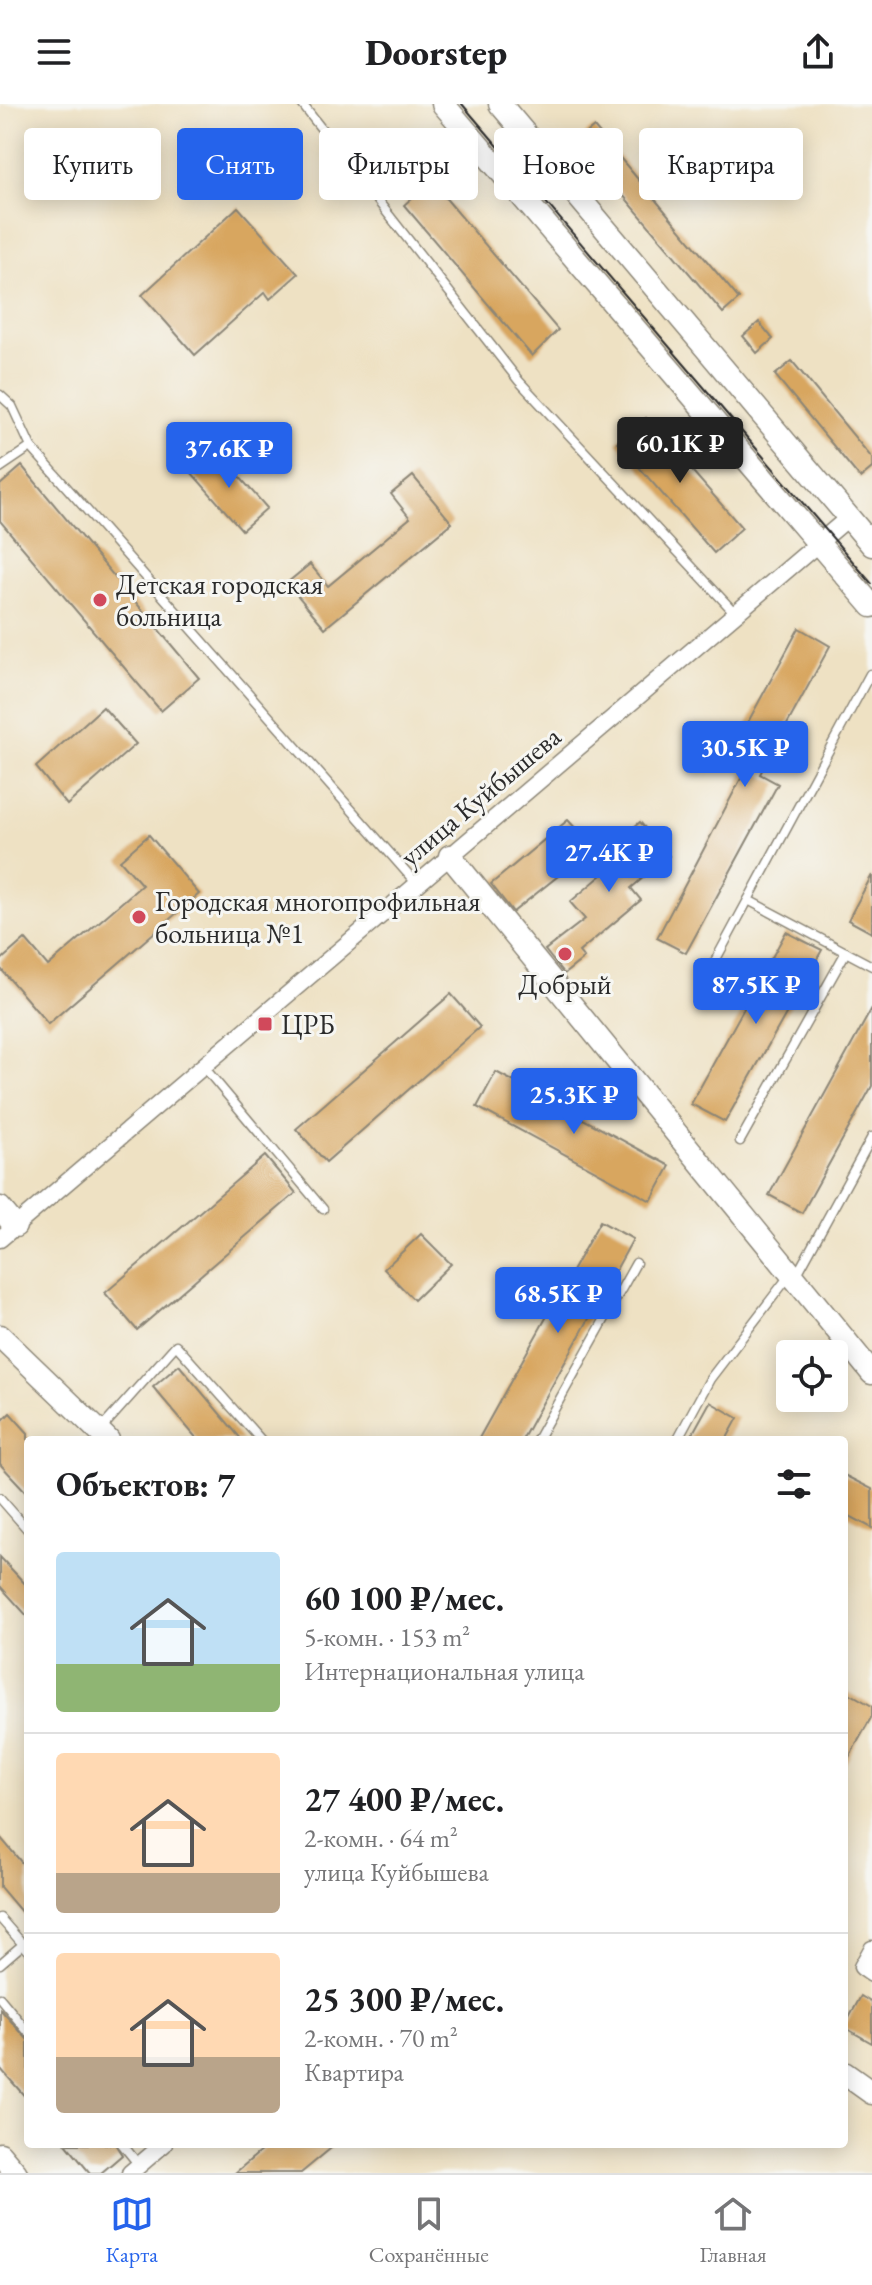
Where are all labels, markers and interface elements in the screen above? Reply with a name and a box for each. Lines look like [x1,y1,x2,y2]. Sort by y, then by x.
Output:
text: Doorstep [365,29,507,76]
icon: menu [32,30,76,74]
icon: share [796,30,840,74]
chip: Купить [24,128,161,200]
chip: Снять [177,128,303,200]
chip: Фильтры [319,128,478,200]
chip: Новое [494,128,623,200]
chip: Квартира [639,128,803,200]
pin: 60.1K ₽ [606,417,754,485]
pin: 37.6K ₽ [155,422,303,490]
text: 60.1K ₽ [635,426,725,460]
text: 37.6K ₽ [184,431,274,465]
place label: Детская городская больница [116,566,323,634]
marker: Детская городская больница [91,591,109,609]
street label: улица Куйбышева [392,718,568,874]
pin: 30.5K ₽ [671,721,819,789]
text: 30.5K ₽ [700,730,790,764]
pin: 27.4K ₽ [535,826,683,894]
text: 27.4K ₽ [564,835,654,869]
place label: Городская многопрофильная больница №1 [155,883,480,951]
marker: Городская многопрофильная больница №1 [130,908,148,926]
marker: Добрый [556,945,574,963]
pin: 87.5K ₽ [682,958,830,1026]
place label: Добрый [518,966,612,1002]
text: 87.5K ₽ [711,967,801,1001]
place label: ЦРБ [281,1006,335,1042]
marker: ЦРБ [256,1015,274,1033]
pin: 25.3K ₽ [500,1068,648,1136]
text: 25.3K ₽ [529,1077,619,1111]
pin: 68.5K ₽ [484,1267,632,1335]
text: 68.5K ₽ [513,1276,603,1310]
map controls [776,1340,848,1412]
button: locate [776,1340,848,1412]
text: Объектов: 7 [56,1462,235,1506]
icon: filters [772,1462,816,1506]
text: 60 100 ₽/мес. [304,1576,504,1620]
icon: home [120,1584,216,1680]
text: 5-комн. · 153 m² [304,1620,470,1654]
text: Интернациональная улица [304,1654,585,1688]
text: 27 400 ₽/мес. [304,1777,504,1821]
icon: home [120,1785,216,1881]
text: 2-комн. · 64 m² [304,1821,458,1855]
text: улица Куйбышева [304,1855,489,1889]
text: 25 300 ₽/мес. [304,1977,504,2021]
icon: home [120,1985,216,2081]
text: 2-комн. · 70 m² [304,2021,458,2055]
text: Квартира [304,2055,404,2089]
tab: Карта [105,2192,158,2269]
tab: Сохранённые [369,2192,489,2269]
tab: Главная [700,2192,767,2269]

